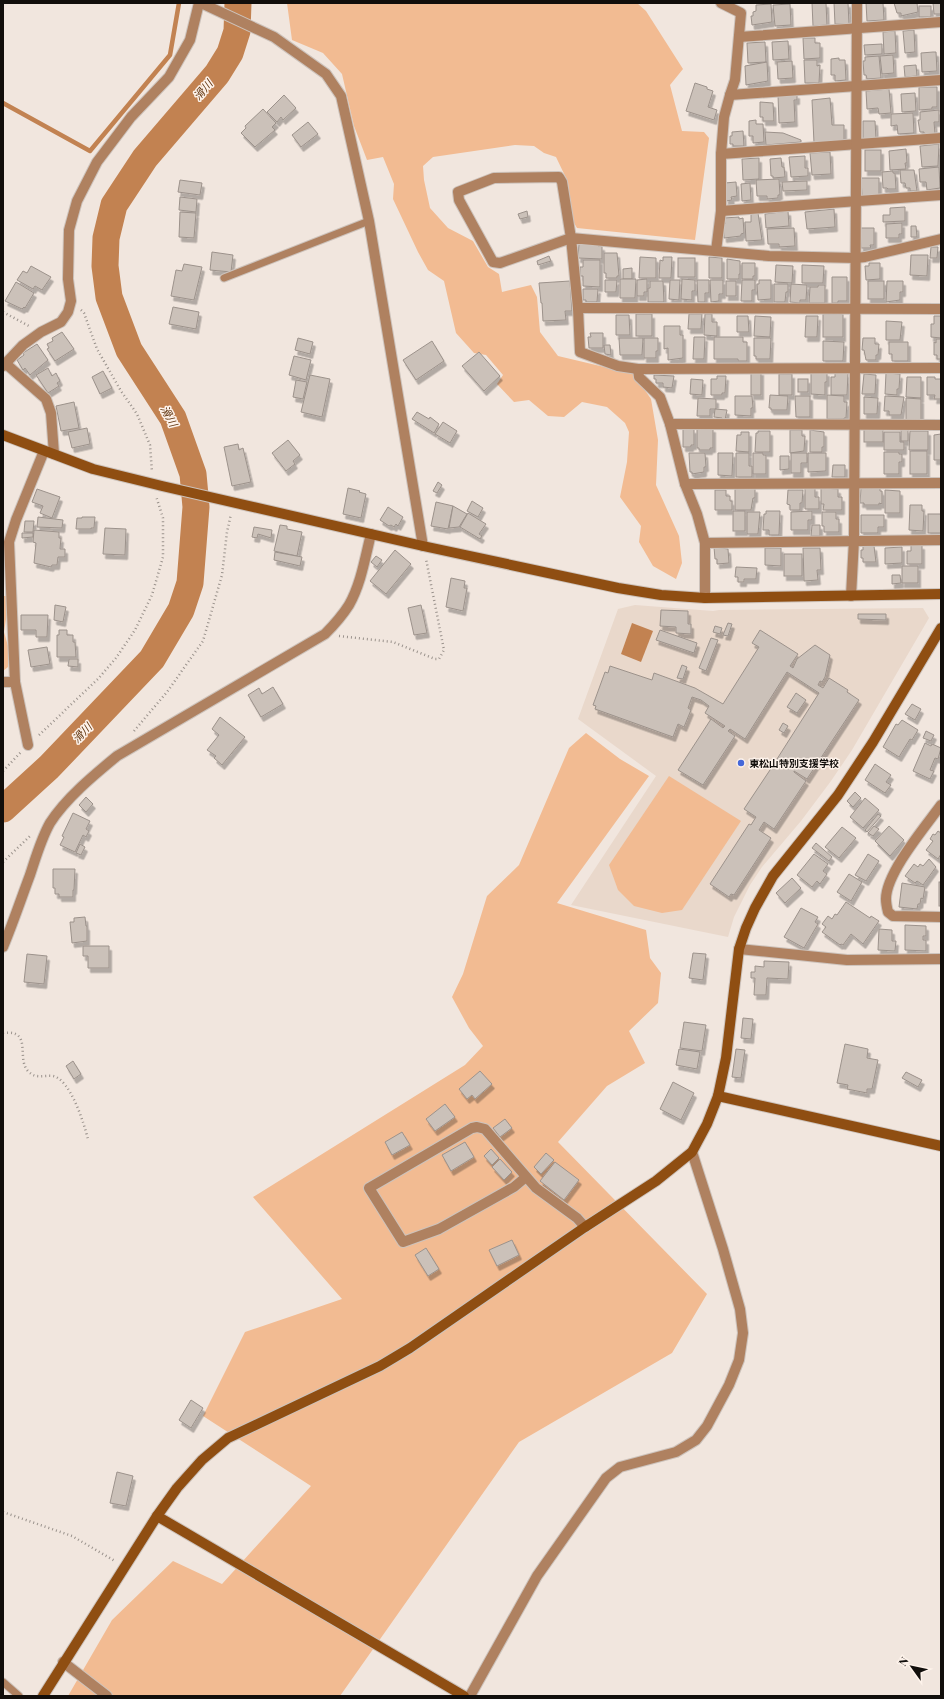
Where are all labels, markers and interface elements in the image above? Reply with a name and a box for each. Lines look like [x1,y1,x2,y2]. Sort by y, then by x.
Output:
water label: 滑川 [190,76,216,103]
water label: 滑川 [158,403,182,430]
water label: 滑川 [69,719,95,746]
place label: 東松山特別支援学校 [749,756,839,770]
marker: 東松山特別支援学校 [736,758,746,768]
north arrow [892,1647,932,1687]
text: N [895,1654,912,1669]

